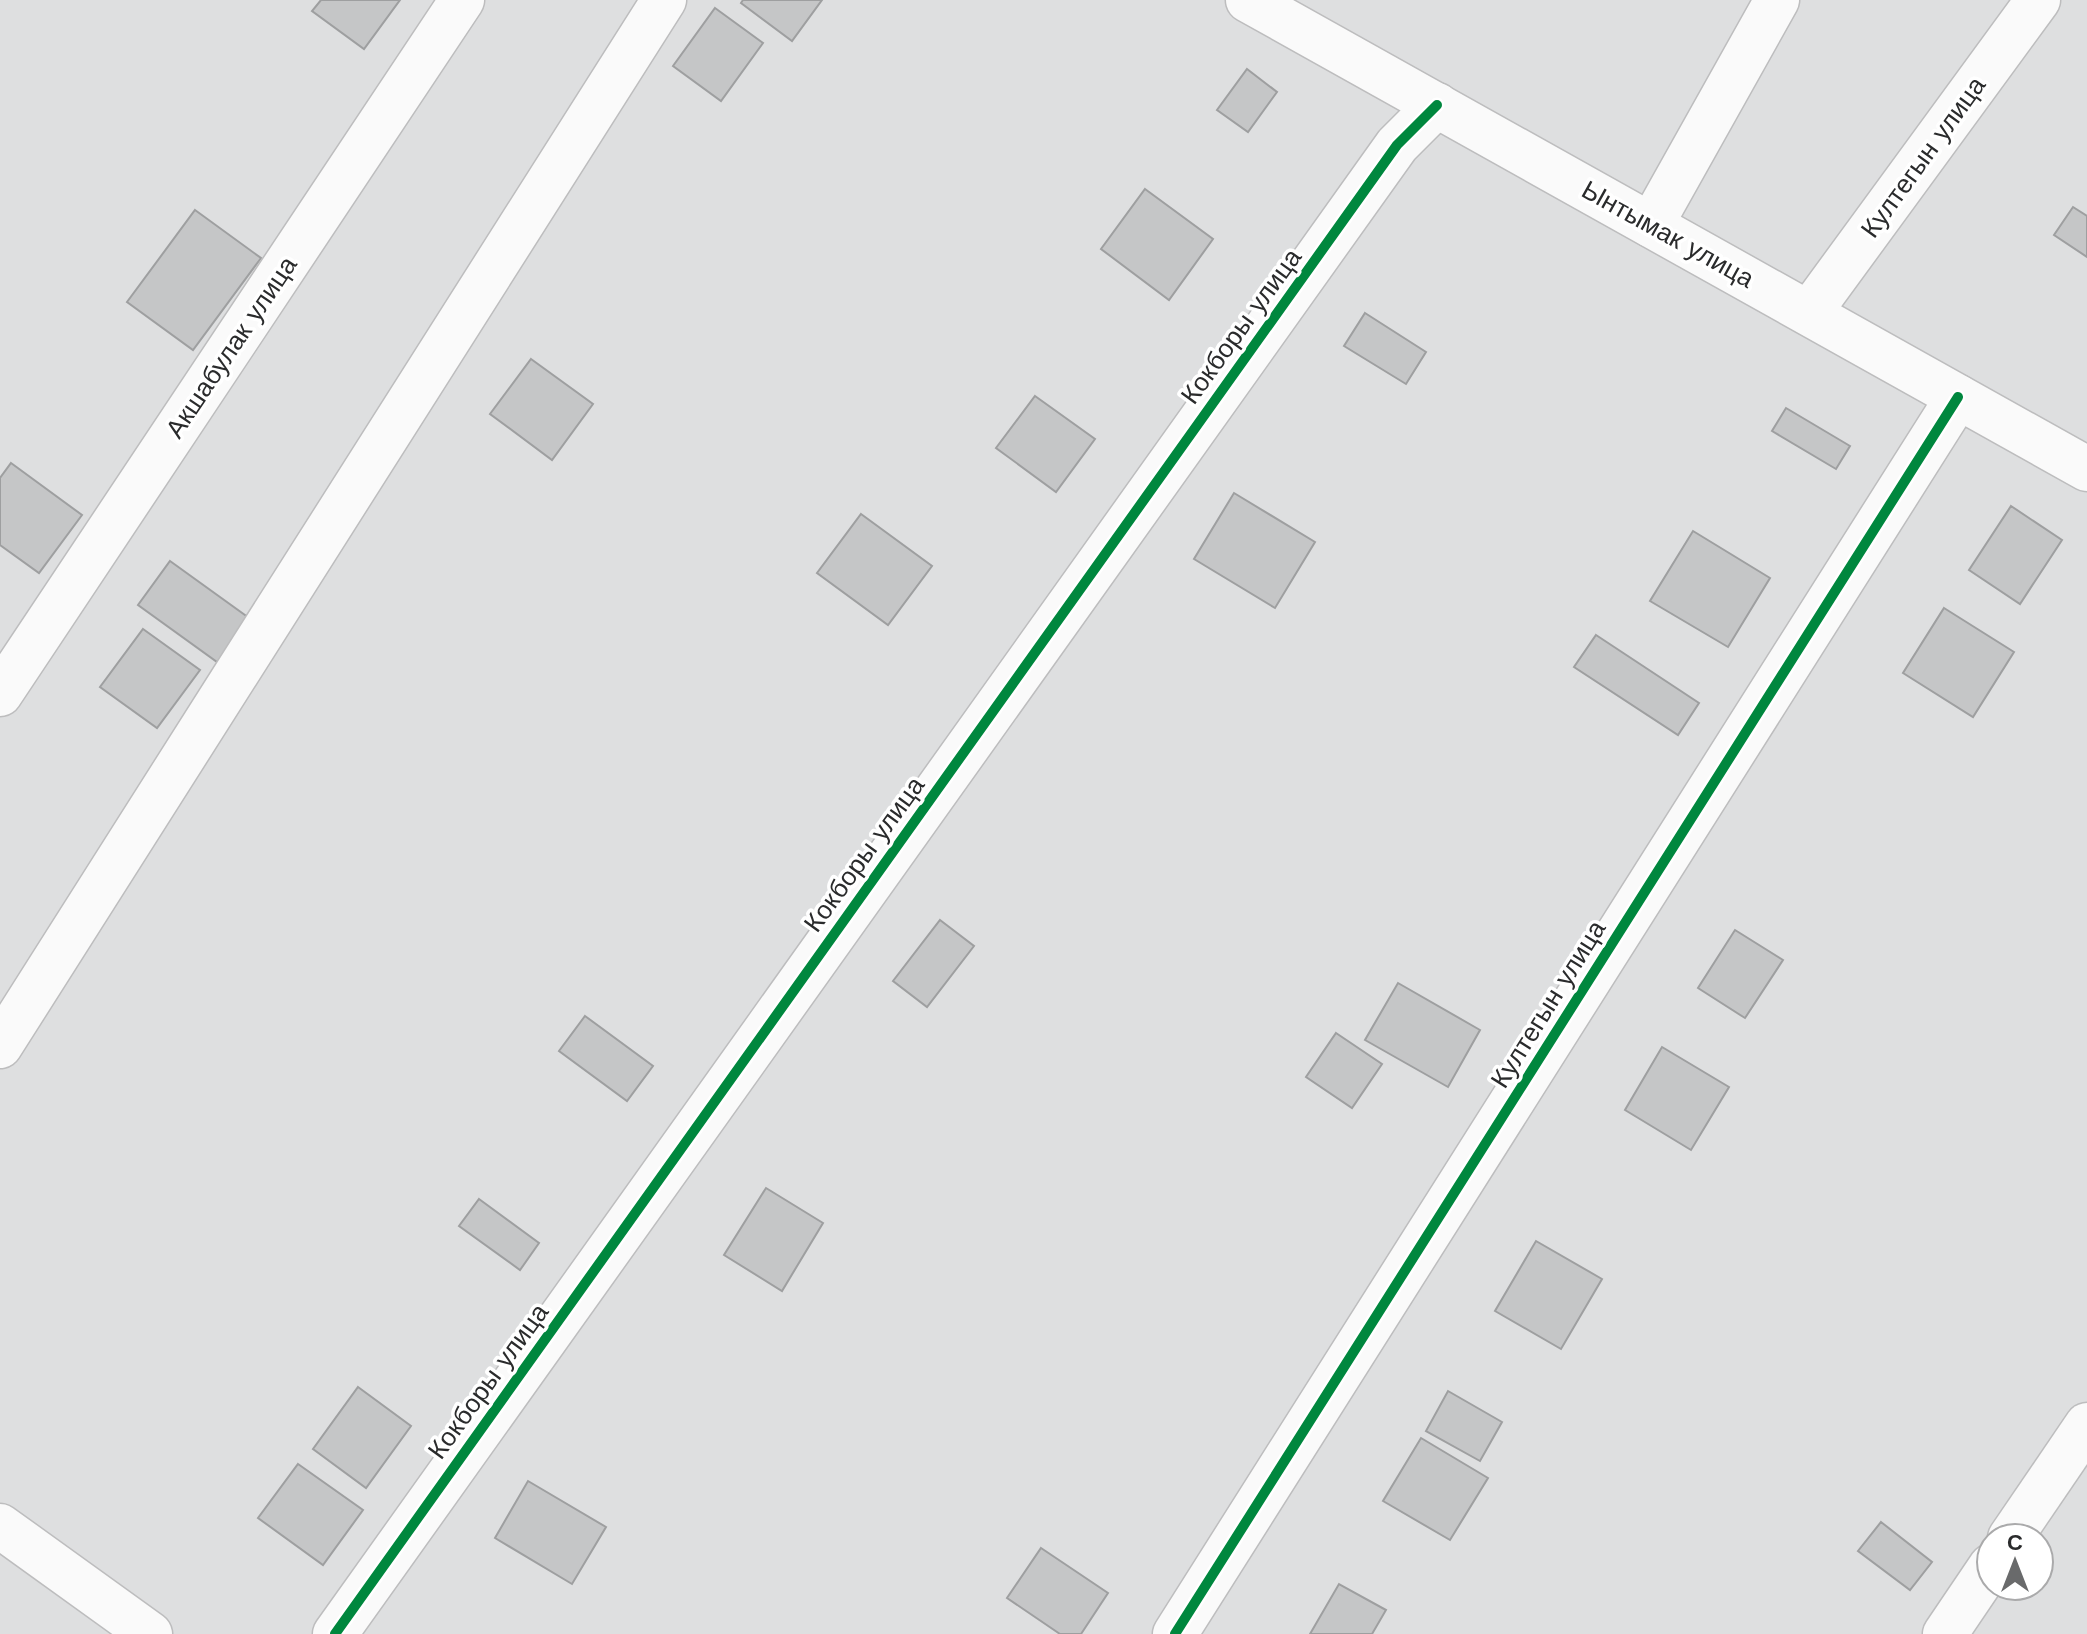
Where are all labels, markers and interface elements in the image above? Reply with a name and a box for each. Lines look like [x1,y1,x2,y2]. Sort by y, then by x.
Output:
street label: Култегын улица [1855,70,1992,243]
street label: Ынтымак улица [1577,174,1760,294]
street label: Кокборы улица [1175,242,1308,409]
street label: Акшабулак улица [159,250,303,443]
street label: Кокборы улица [798,770,931,937]
street label: Култегын улица [1484,914,1612,1093]
street label: Кокборы улица [422,1297,555,1464]
north arrow [1975,1522,2055,1602]
text: С [2007,1530,2023,1555]

